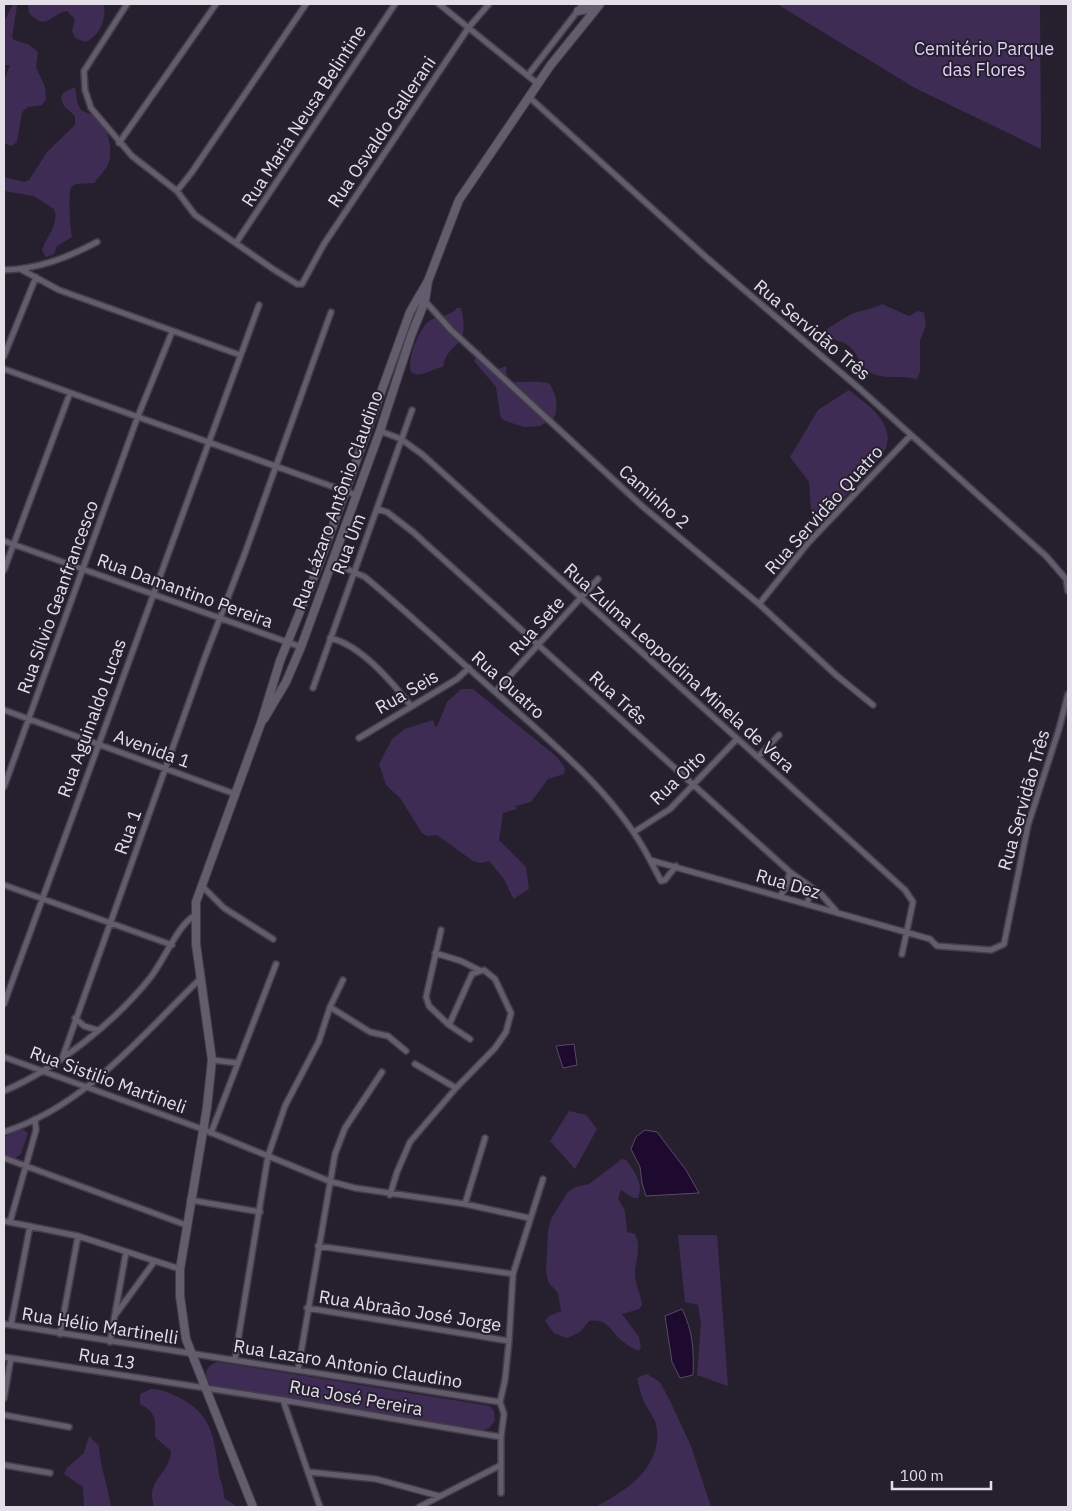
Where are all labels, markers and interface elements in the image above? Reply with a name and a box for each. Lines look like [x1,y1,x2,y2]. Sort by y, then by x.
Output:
street label: Rua Maria Neusa Belintine [236,20,371,211]
park label: Cemitério Parque das Flores [914,37,1054,81]
street label: Rua Osvaldo Gallerani [322,52,441,212]
street label: Rua Servidão Três [749,274,875,385]
street label: Rua Lázaro Antônio Claudino [287,387,388,612]
street label: Rua Servidão Quatro [760,440,888,579]
street label: Caminho 2 [614,460,695,534]
street label: Rua Sílvio Geanfrancesco [12,497,103,697]
street label: Rua Um [326,510,371,578]
street label: Rua Damantino Pereira [94,548,277,633]
street label: Rua Zulma Leopoldina Minela de Vera [559,558,800,778]
street label: Rua Sete [504,591,569,660]
street label: Rua Aguinaldo Lucas [52,635,131,800]
street label: Rua Quatro [467,646,550,724]
street label: Rua Seis [371,664,442,719]
street label: Rua Três [585,666,652,730]
street label: Avenida 1 [111,724,194,773]
street label: Rua Servidão Três [992,727,1055,873]
street label: Rua Oito [645,745,711,810]
street label: Rua 1 [109,806,146,858]
street label: Rua Dez [753,863,823,904]
street label: Rua Sistilio Martineli [27,1041,190,1119]
street label: Rua Abraão José Jorge [317,1285,503,1336]
street label: Rua Hélio Martinelli [20,1302,180,1349]
street label: Rua Lazaro Antonio Claudino [232,1334,464,1393]
street label: Rua 13 [77,1343,137,1374]
street label: Rua José Pereira [287,1374,425,1421]
scale bar [892,1458,991,1490]
text: 100 m [900,1466,944,1485]

